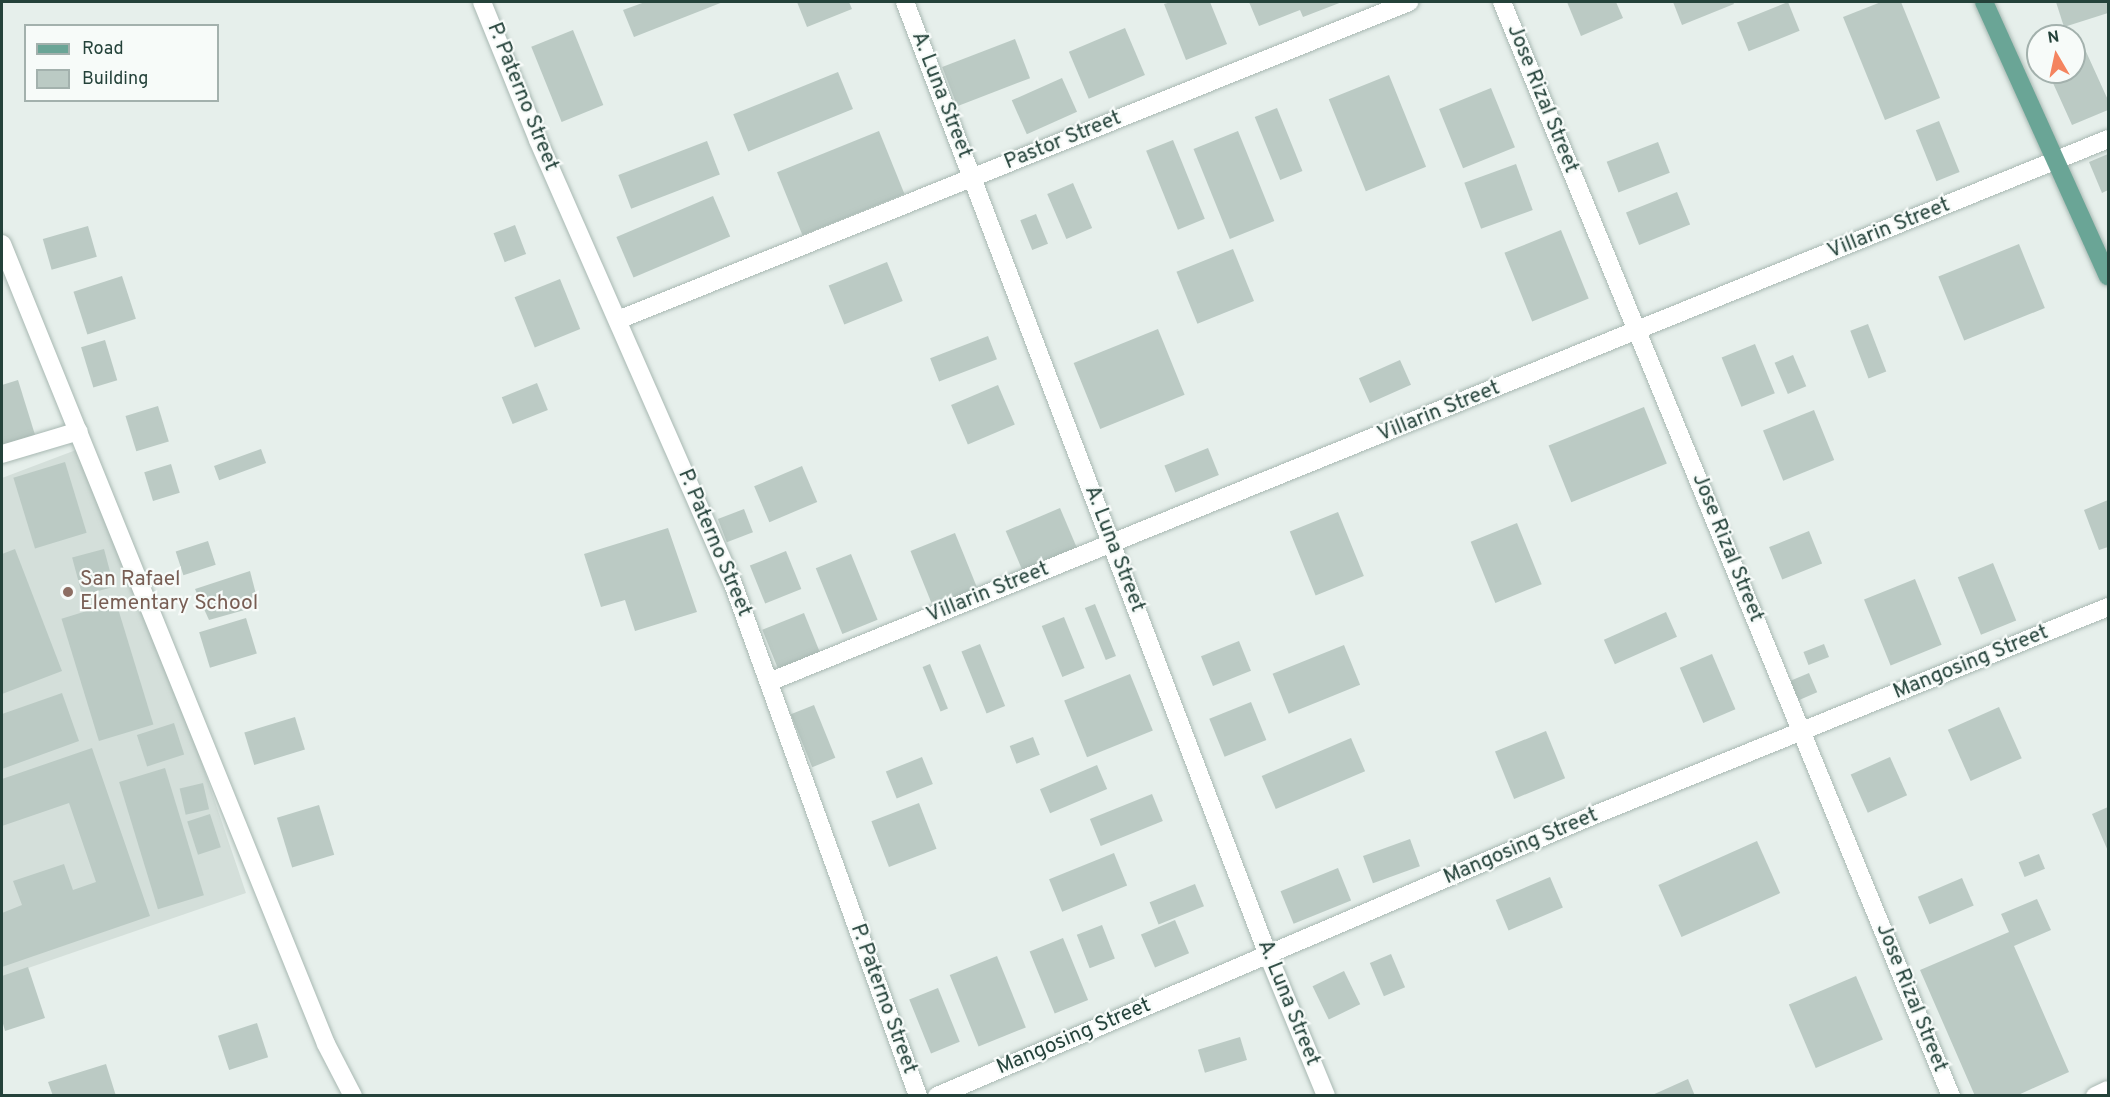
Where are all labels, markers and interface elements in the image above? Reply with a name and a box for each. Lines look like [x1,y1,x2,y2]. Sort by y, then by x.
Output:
street label: P. Paterno Street [481,19,563,175]
street label: Jose Rizal Street [1501,21,1583,177]
legend [24,24,219,102]
north arrow [2026,24,2086,84]
text: N [2046,27,2061,49]
street label: A. Luna Street [905,28,977,162]
text: Road [82,38,124,61]
text: Building [82,68,148,91]
street label: Pastor Street [1001,106,1125,176]
street label: Villarin Street [1824,193,1954,265]
street label: Villarin Street [1374,376,1504,448]
street label: P. Paterno Street [672,466,756,620]
street label: Jose Rizal Street [1686,470,1768,626]
street label: A. Luna Street [1078,482,1150,616]
street label: Villarin Street [923,557,1053,629]
place label: San Rafael Elementary School [80,567,258,617]
marker: San Rafael Elementary School [61,585,75,599]
street label: Mangosing Street [1890,620,2052,706]
street label: Mangosing Street [1440,803,1602,891]
street label: Jose Rizal Street [1870,920,1952,1076]
street label: P. Paterno Street [844,921,922,1077]
street label: A. Luna Street [1251,936,1325,1070]
street label: Mangosing Street [993,993,1155,1081]

